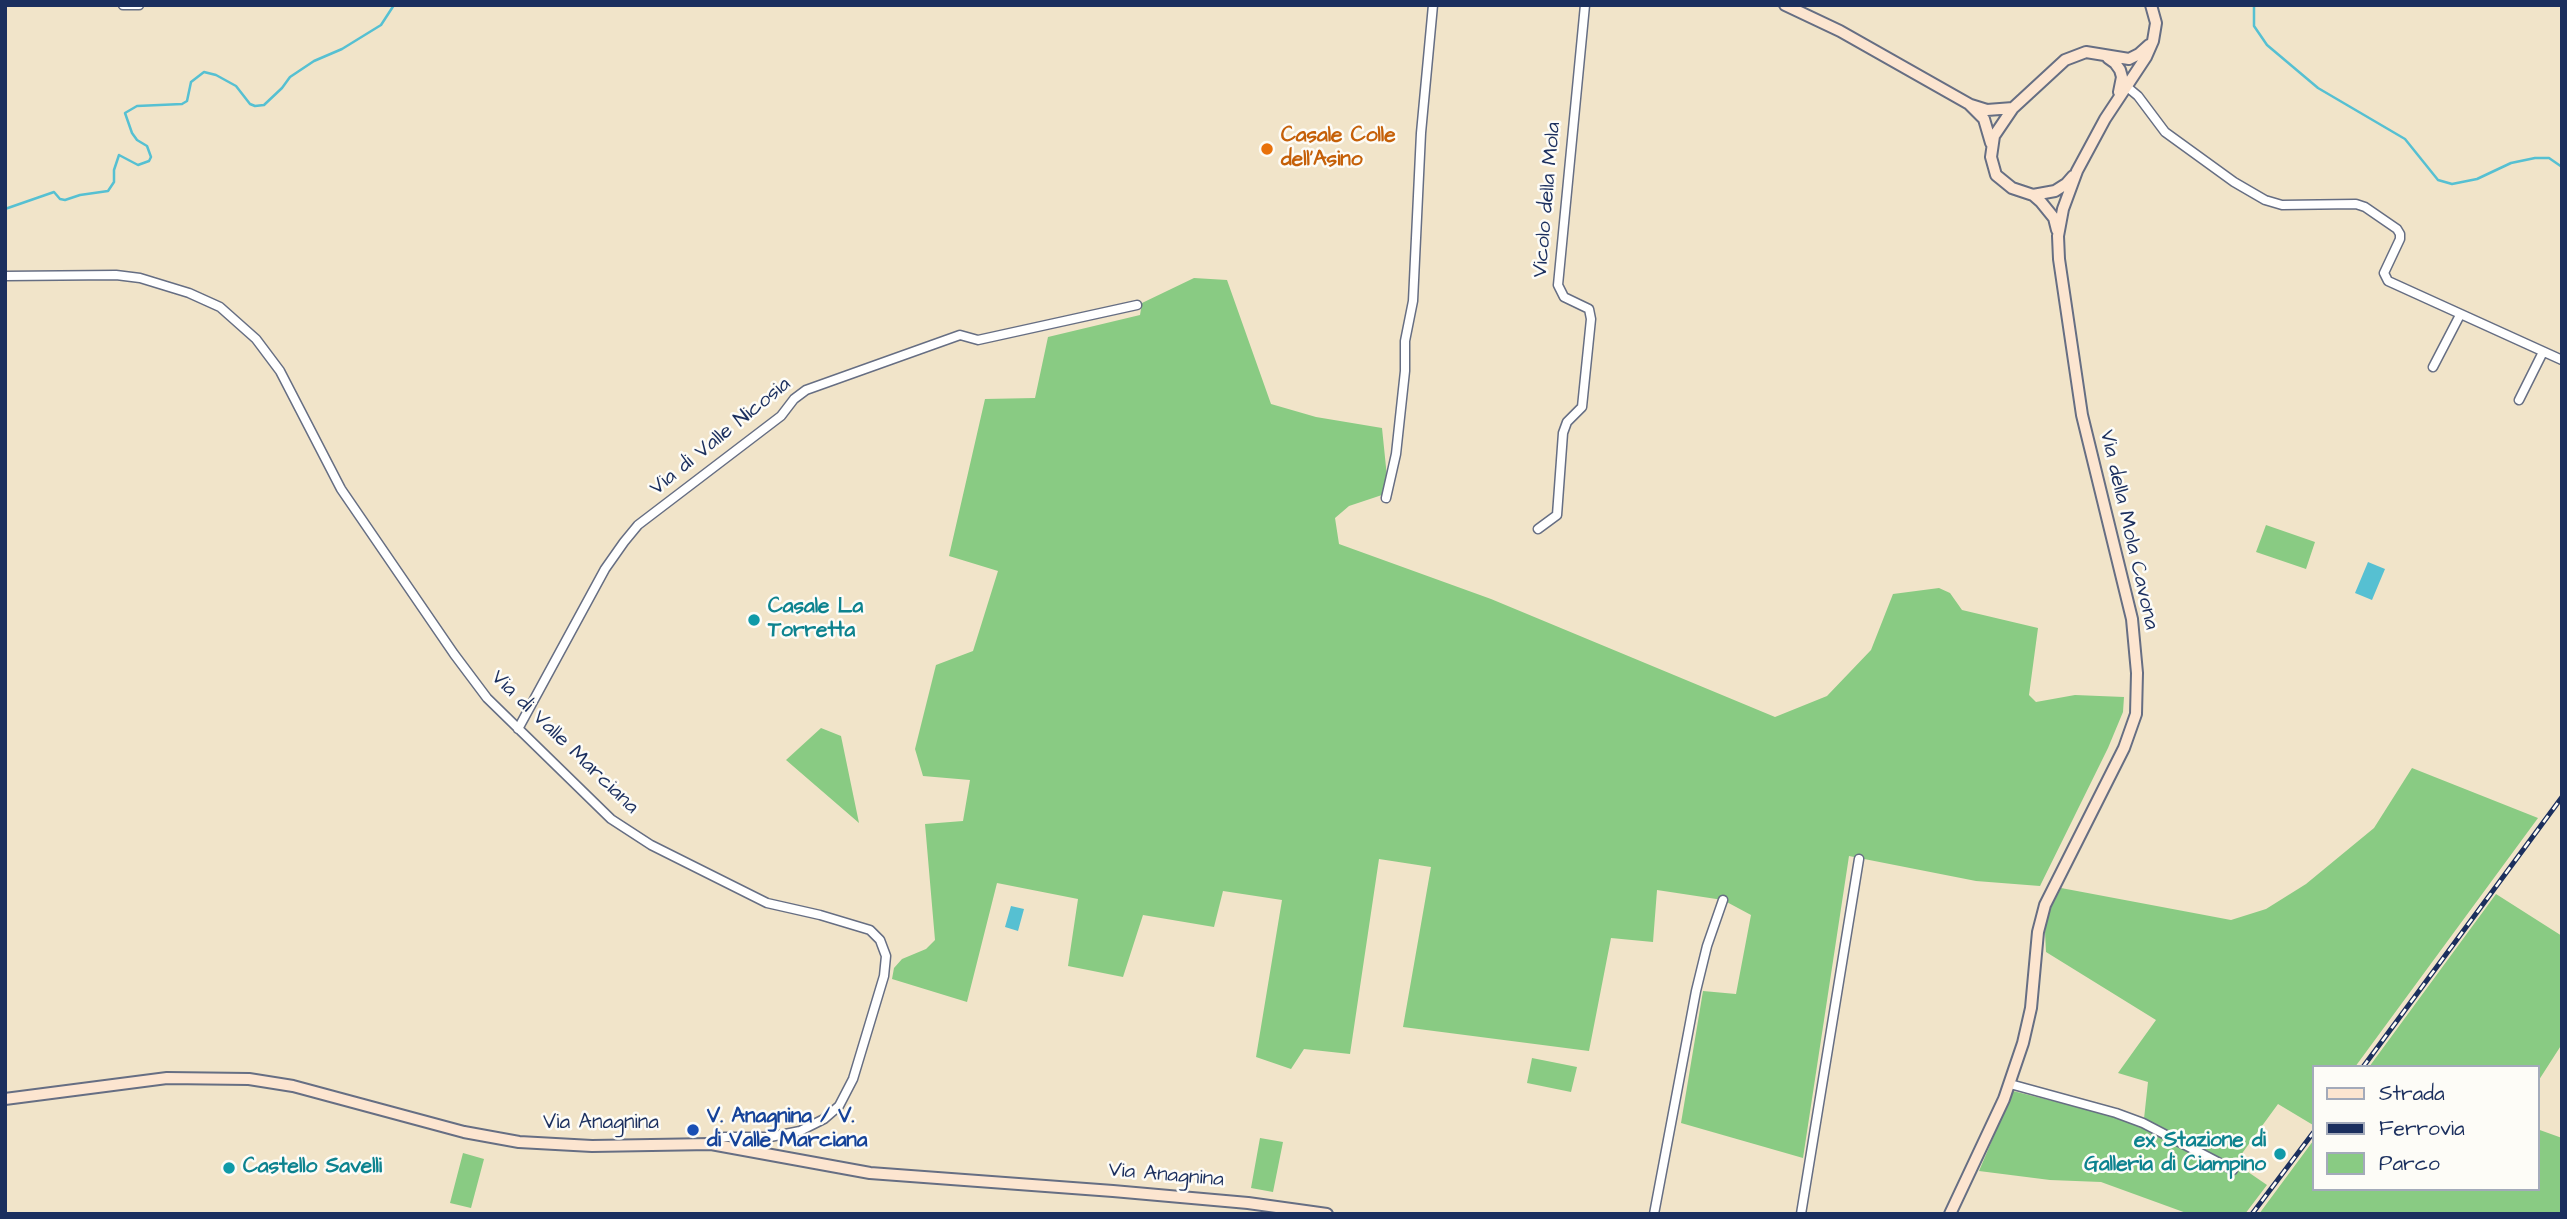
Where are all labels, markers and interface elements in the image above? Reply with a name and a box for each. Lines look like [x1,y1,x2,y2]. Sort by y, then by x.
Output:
street label: Vicolo della Mola [1529,121,1567,279]
place label: Casale Colle dell'Asino [1281,124,1395,174]
marker: Casale Colle dell'Asino [1259,141,1275,157]
street label: Via di Valle Nicosia [646,372,796,502]
street label: Via della Mola Cavona [2093,428,2163,632]
place label: Casale La Torretta [768,595,863,645]
marker: Casale La Torretta [746,612,762,628]
street label: Via di Valle Marciana [485,666,643,820]
legend [2312,1065,2539,1191]
text: Strada [2379,1079,2445,1108]
place label: V. Anagnina / V. di Valle Marciana [707,1105,868,1155]
street label: Via Anagnina [543,1111,659,1137]
text: Ferrovia [2379,1114,2465,1143]
marker: V. Anagnina / V. di Valle Marciana [685,1122,701,1138]
place label: ex Stazione di Galleria di Ciampino [2084,1129,2266,1179]
marker: ex Stazione di Galleria di Ciampino [2272,1146,2288,1162]
text: Parco [2379,1149,2440,1178]
place label: Castello Savelli [243,1155,382,1181]
street label: Via Anagnina [1107,1158,1225,1194]
marker: Castello Savelli [221,1160,237,1176]

